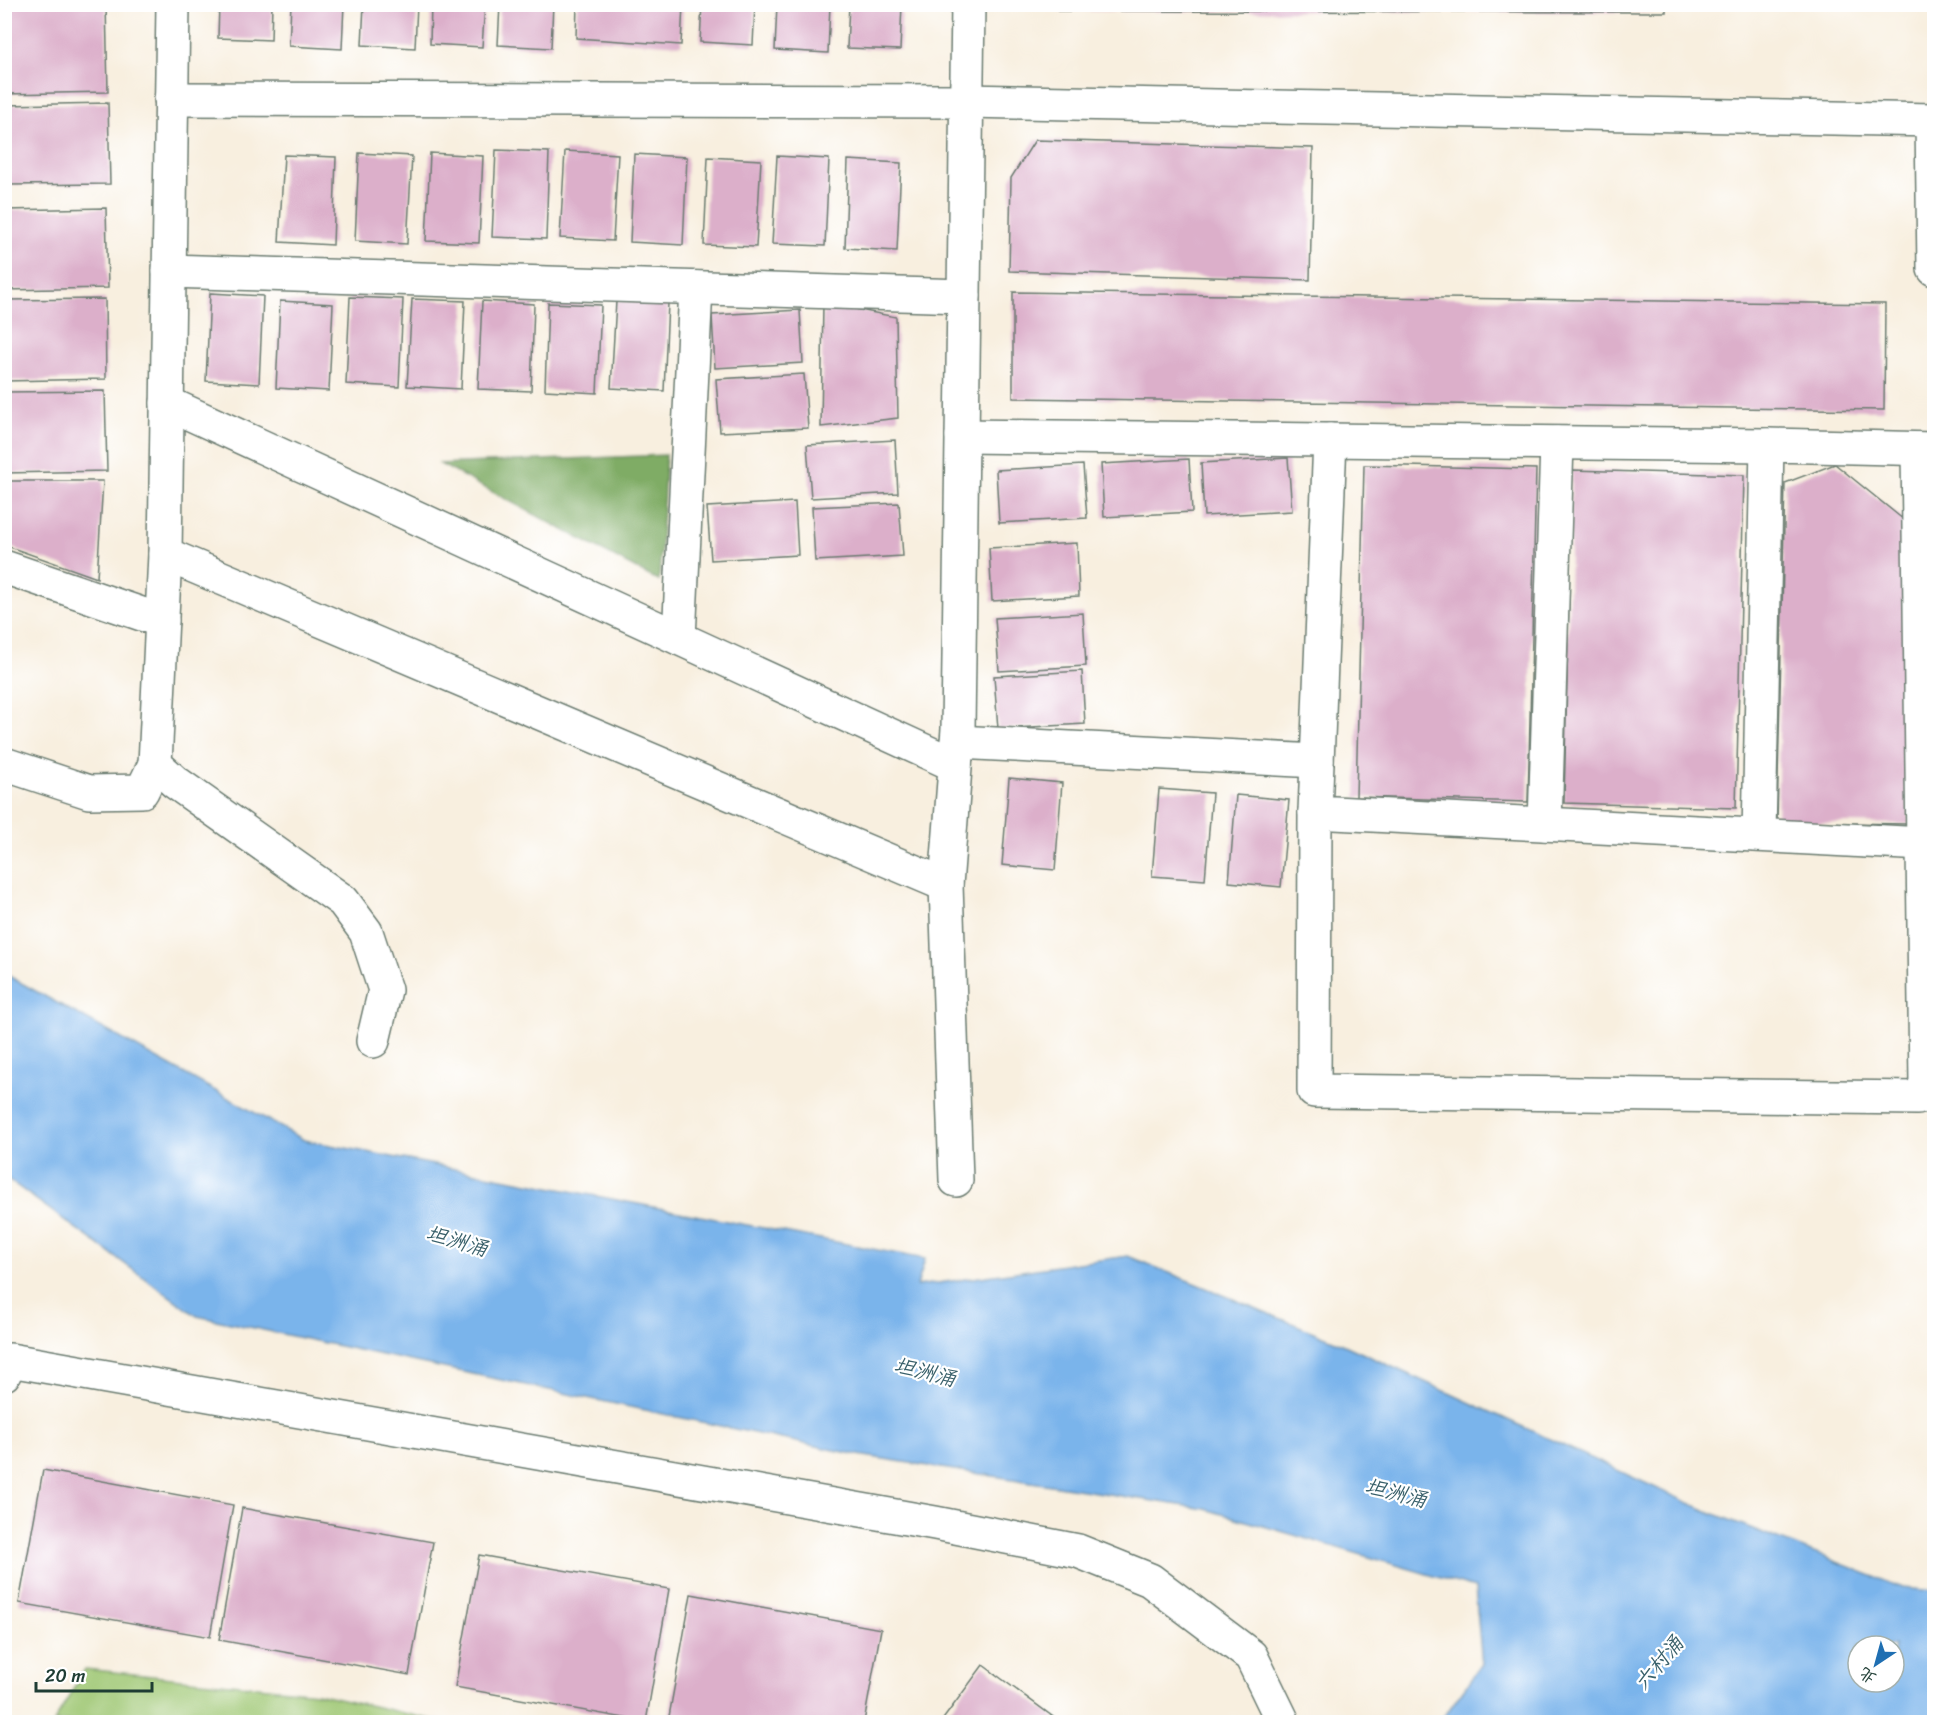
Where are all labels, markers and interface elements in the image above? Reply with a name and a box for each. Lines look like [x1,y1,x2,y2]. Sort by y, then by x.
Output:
water label: 坦洲涌 [421,1214,493,1268]
water label: 坦洲涌 [890,1346,961,1398]
water label: 坦洲涌 [1361,1467,1432,1519]
water label: 六村涌 [1624,1626,1694,1699]
north arrow [1846,1634,1906,1694]
scale bar [36,1655,152,1693]
text: 北 [1852,1659,1882,1692]
text: 20 m [45,1660,85,1692]

